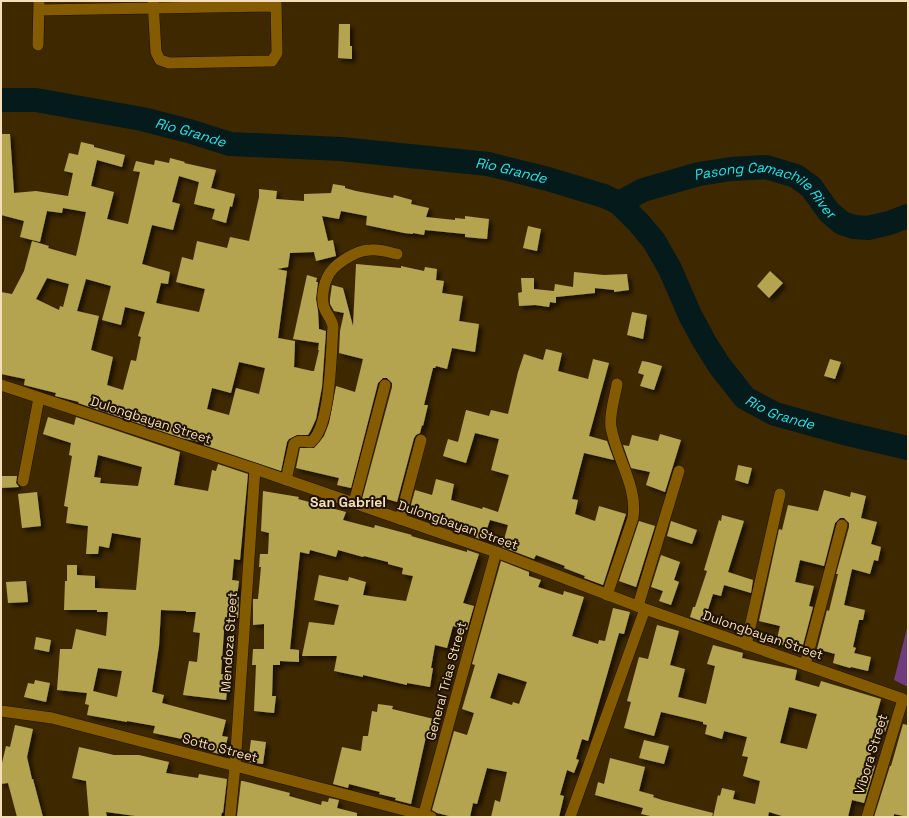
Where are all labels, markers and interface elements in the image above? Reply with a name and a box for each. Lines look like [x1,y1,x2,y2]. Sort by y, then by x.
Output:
water label: Rio Grande [153,114,229,151]
water label: Rio Grande [475,154,549,188]
water label: Pasong Camachile River [692,158,841,224]
water label: Rio Grande [742,391,817,434]
street label: Dulongbayan Street [88,392,214,448]
district label: San Gabriel [310,493,386,511]
street label: Dulongbayan Street [396,496,520,554]
street label: Mendoza Street [217,591,241,693]
street label: Dulongbayan Street [701,606,825,664]
street label: General Trias Street [422,620,470,742]
street label: Vibora Street [851,712,891,796]
street label: Sotto Street [180,730,260,766]

